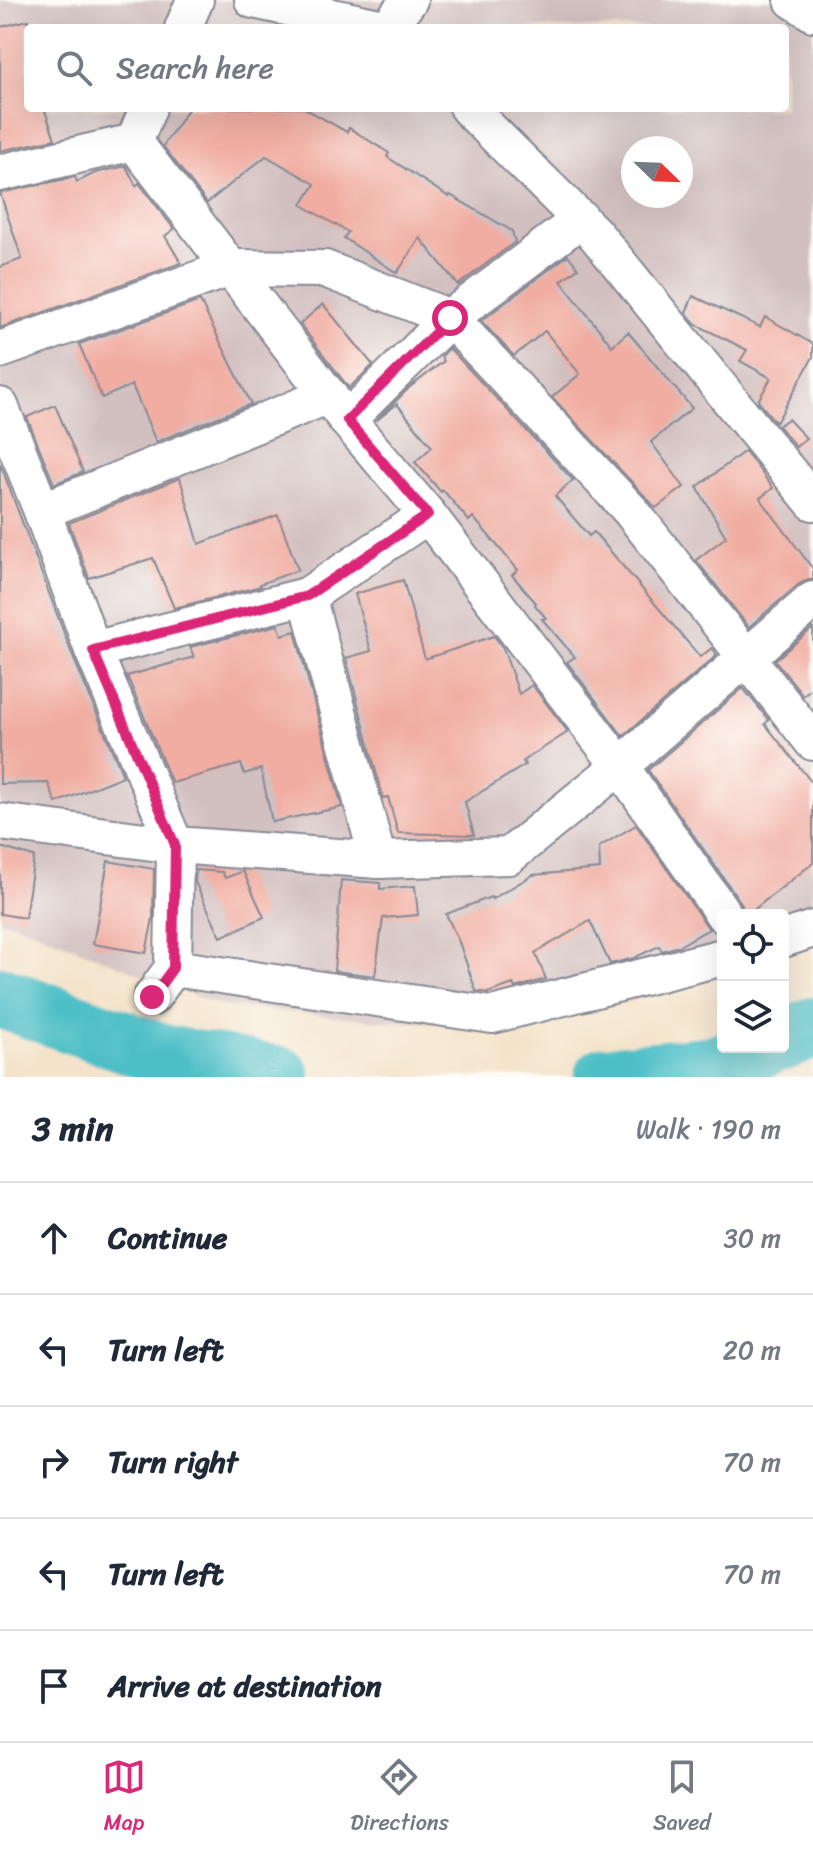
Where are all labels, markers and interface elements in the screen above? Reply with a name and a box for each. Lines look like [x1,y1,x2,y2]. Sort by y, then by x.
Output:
search box [24,24,789,112]
text: Search here [116,41,274,95]
icon: search [52,46,96,90]
north arrow [621,136,693,208]
route start [432,300,468,336]
map controls [717,909,789,1053]
button: locate [717,909,789,981]
route end [134,979,170,1015]
button: layers [717,981,789,1053]
text: 3 min [32,1099,113,1159]
text: Walk · 190 m [636,1106,781,1152]
text: Continue [108,1211,227,1265]
text: 30 m [724,1215,781,1261]
icon: ahead [32,1216,76,1260]
text: Turn left [108,1323,224,1377]
text: 20 m [723,1327,781,1373]
icon: left [32,1328,76,1372]
text: Turn right [108,1435,238,1489]
text: 70 m [723,1439,781,1485]
icon: right [32,1440,76,1484]
text: Turn left [108,1547,224,1601]
text: 70 m [723,1551,781,1597]
icon: left [32,1552,76,1596]
text: Arrive at destination [108,1659,382,1713]
icon: arrive [32,1664,76,1708]
tab: Map [102,1755,146,1842]
tab: Directions [350,1755,449,1842]
tab: Saved [653,1755,711,1842]

